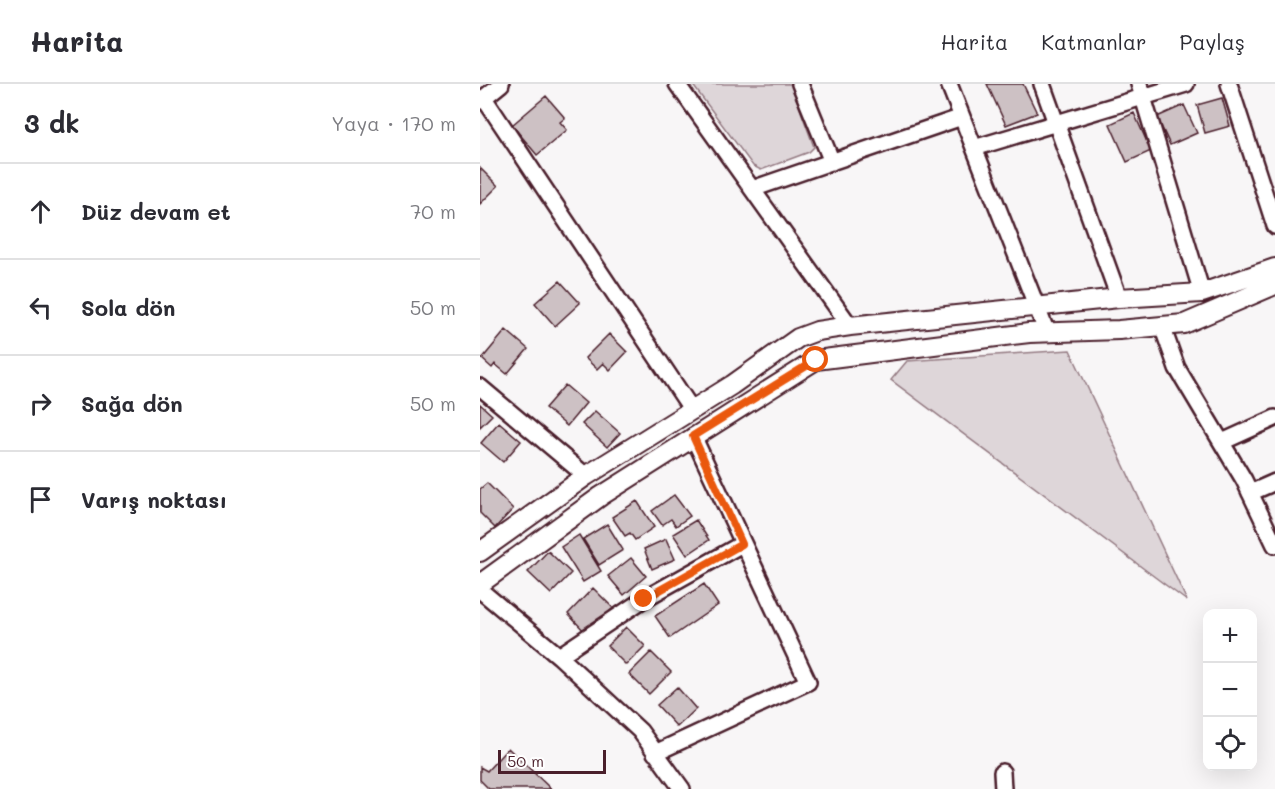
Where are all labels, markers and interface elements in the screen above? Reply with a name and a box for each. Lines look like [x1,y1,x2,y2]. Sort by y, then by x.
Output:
text: Harita [30,23,123,59]
text: Harita [941,28,1008,55]
text: Katmanlar [1041,28,1147,55]
text: Paylaş [1180,28,1245,55]
text: 3 dk [24,106,79,140]
text: Yaya · 170 m [331,110,456,136]
icon: ahead [24,195,57,228]
text: Düz devam et [81,197,230,226]
text: 70 m [410,198,456,224]
icon: left [24,291,57,324]
text: Sola dön [81,293,175,322]
text: 50 m [410,294,456,320]
route start [802,346,828,372]
icon: right [24,387,57,420]
text: Sağa dön [81,389,183,418]
text: 50 m [410,390,456,416]
icon: arrive [24,483,57,516]
text: Varış noktası [81,485,227,514]
route end [630,585,656,611]
map controls [1203,609,1257,771]
button: + [1203,609,1257,663]
button: − [1203,663,1257,717]
button: locate [1203,717,1257,771]
scale bar [498,747,606,774]
text: 50 m [507,750,544,771]

